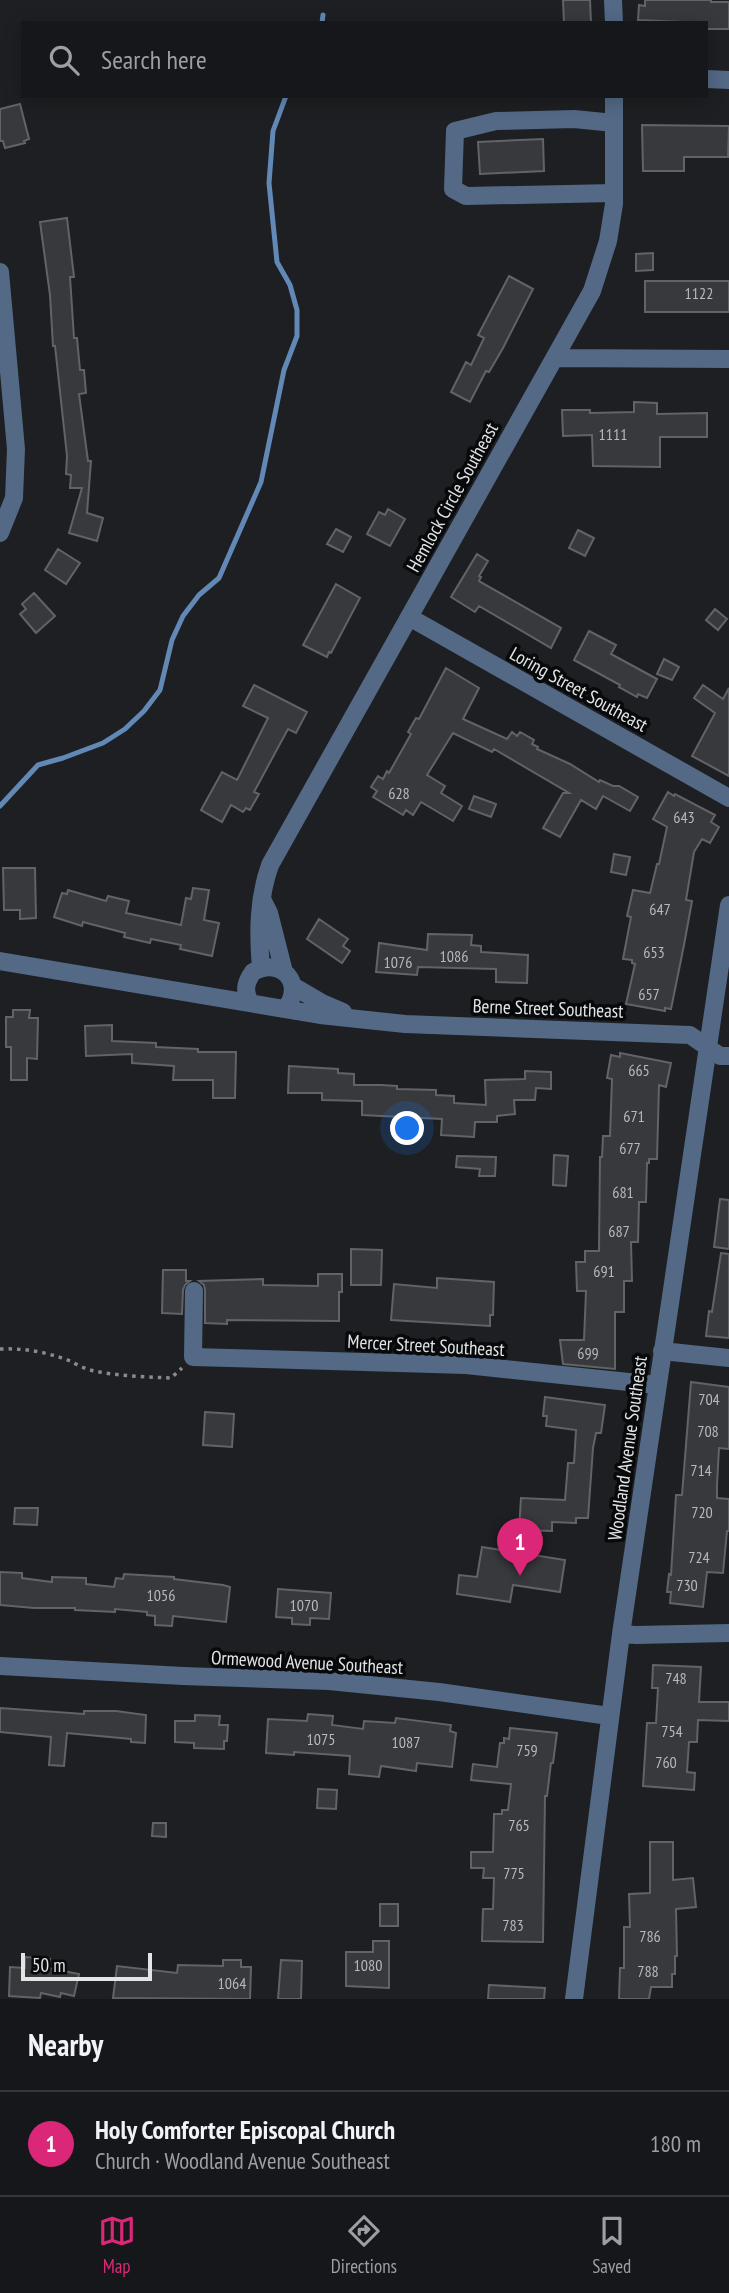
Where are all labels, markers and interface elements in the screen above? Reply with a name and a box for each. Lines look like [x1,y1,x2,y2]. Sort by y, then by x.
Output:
search box [21,21,708,98]
icon: search [45,41,83,79]
text: Search here [101,43,207,76]
house number: 1122 [685,283,713,303]
street label: Hemlock Circle Southeast [401,417,503,576]
house number: 1111 [599,424,627,444]
street label: Loring Street Southeast [506,641,653,737]
house number: 628 [388,783,410,803]
house number: 643 [673,807,695,827]
house number: 647 [649,899,671,919]
house number: 653 [643,942,665,962]
house number: 1086 [440,946,468,966]
house number: 1076 [384,952,412,972]
house number: 657 [638,984,660,1004]
street label: Berne Street Southeast [472,993,625,1023]
house number: 665 [628,1060,650,1080]
house number: 671 [623,1106,645,1126]
your location [390,1111,424,1145]
house number: 677 [619,1138,641,1158]
house number: 681 [612,1182,634,1202]
house number: 687 [608,1221,630,1241]
house number: 691 [593,1261,615,1281]
street label: Mercer Street Southeast [347,1329,506,1361]
house number: 699 [577,1343,599,1363]
street label: Woodland Avenue Southeast [602,1353,652,1542]
house number: 704 [698,1389,720,1409]
house number: 708 [697,1421,719,1441]
house number: 714 [690,1460,712,1480]
house number: 720 [691,1502,713,1522]
pin: 1 [497,1518,543,1576]
house number: 724 [688,1547,710,1567]
house number: 730 [676,1575,698,1595]
house number: 1056 [147,1585,175,1605]
house number: 1070 [290,1595,318,1615]
street label: Ormewood Avenue Southeast [210,1645,404,1679]
house number: 748 [665,1668,687,1688]
house number: 754 [661,1721,683,1741]
house number: 1075 [307,1729,335,1749]
house number: 1087 [392,1732,420,1752]
house number: 759 [516,1740,538,1760]
house number: 760 [655,1752,677,1772]
house number: 765 [508,1815,530,1835]
house number: 775 [503,1863,525,1883]
house number: 783 [502,1915,524,1935]
house number: 786 [639,1926,661,1946]
scale bar [21,1950,152,1982]
text: 50 m [32,1953,66,1977]
house number: 1080 [354,1955,382,1975]
house number: 788 [637,1961,659,1981]
house number: 1064 [218,1973,246,1993]
text: Nearby [28,2025,103,2064]
text: Holy Comforter Episcopal Church [95,2113,395,2146]
text: 1 [46,2129,57,2158]
text: 180 m [650,2129,701,2158]
text: Church · Woodland Avenue Southeast [95,2146,390,2175]
tab: Map [98,2212,136,2278]
tab: Directions [331,2212,397,2278]
tab: Saved [592,2212,631,2278]

